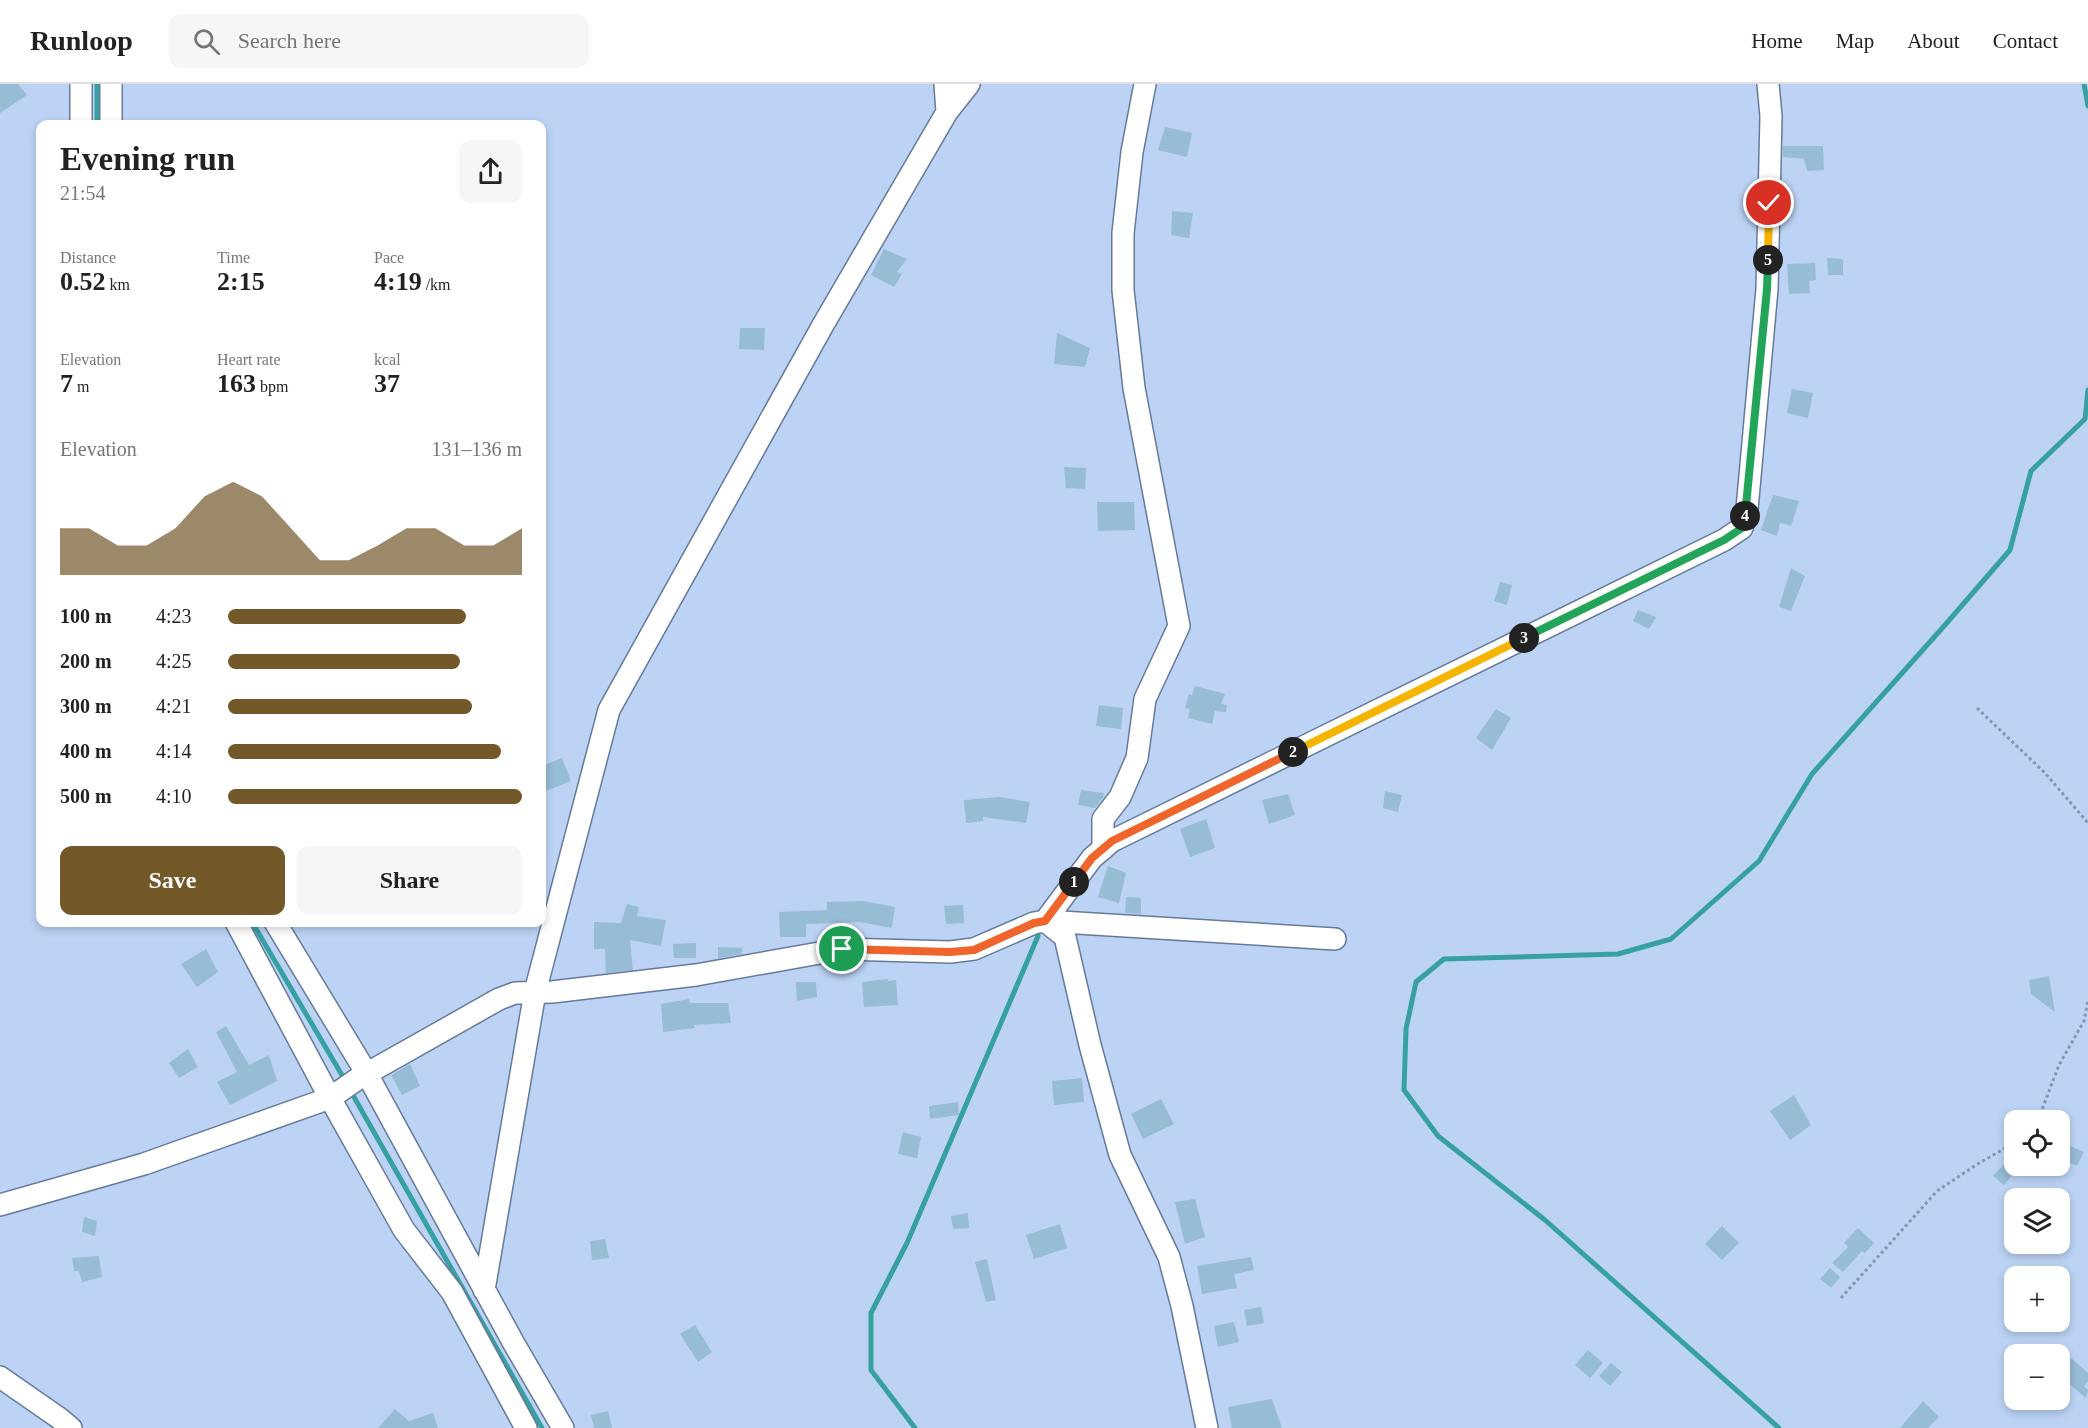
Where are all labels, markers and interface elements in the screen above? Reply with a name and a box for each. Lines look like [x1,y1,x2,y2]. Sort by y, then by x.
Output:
search box [169,14,589,68]
text: Runloop [30,25,133,56]
icon: search [190,25,223,58]
text: Search here [238,28,341,53]
text: Home [1751,29,1803,53]
text: Map [1836,29,1874,53]
text: About [1907,29,1960,53]
text: Contact [1993,29,2058,53]
button: share [459,140,522,203]
text: Evening run [60,141,235,177]
pin [1743,177,1794,228]
text: 21:54 [60,182,106,204]
icon: check [1752,186,1785,219]
pin: 5 [1753,245,1783,275]
text: Distance [60,249,116,266]
text: Time [217,249,250,266]
text: Pace [374,249,404,266]
text: 5 [1764,251,1772,268]
text: 0.52 [60,267,106,296]
text: 2:15 [217,267,265,296]
text: 4:19 [374,267,422,296]
text: km [106,276,130,293]
text: /km [422,276,451,293]
text: Elevation [60,351,121,368]
text: Heart rate [217,351,281,368]
text: kcal [374,351,401,368]
text: 7 [60,369,73,398]
text: 163 [217,369,256,398]
text: 37 [374,369,400,398]
text: m [73,378,89,395]
text: bpm [256,378,288,395]
text: Elevation [60,438,137,460]
text: 131–136 m [431,438,522,460]
pin: 4 [1730,501,1760,531]
text: 4 [1741,507,1749,524]
text: 100 m [60,605,112,627]
text: 4:23 [156,605,192,627]
pin: 3 [1509,623,1539,653]
text: 3 [1520,629,1528,646]
text: 200 m [60,650,112,672]
text: 4:25 [156,650,192,672]
text: 300 m [60,695,112,717]
text: 4:21 [156,695,192,717]
pin: 2 [1278,737,1308,767]
text: 400 m [60,740,112,762]
text: 4:14 [156,740,192,762]
text: 2 [1289,743,1297,760]
text: 500 m [60,785,112,807]
text: 4:10 [156,785,192,807]
button: Save [60,846,285,915]
button: Share [297,846,522,915]
pin: 1 [1059,867,1089,897]
text: 1 [1070,873,1078,890]
pin [816,923,867,974]
icon: arrive [825,932,858,965]
map controls [2004,1110,2070,1410]
button: locate [2004,1110,2070,1176]
button: layers [2004,1188,2070,1254]
button: + [2004,1266,2070,1332]
button: − [2004,1344,2070,1410]

